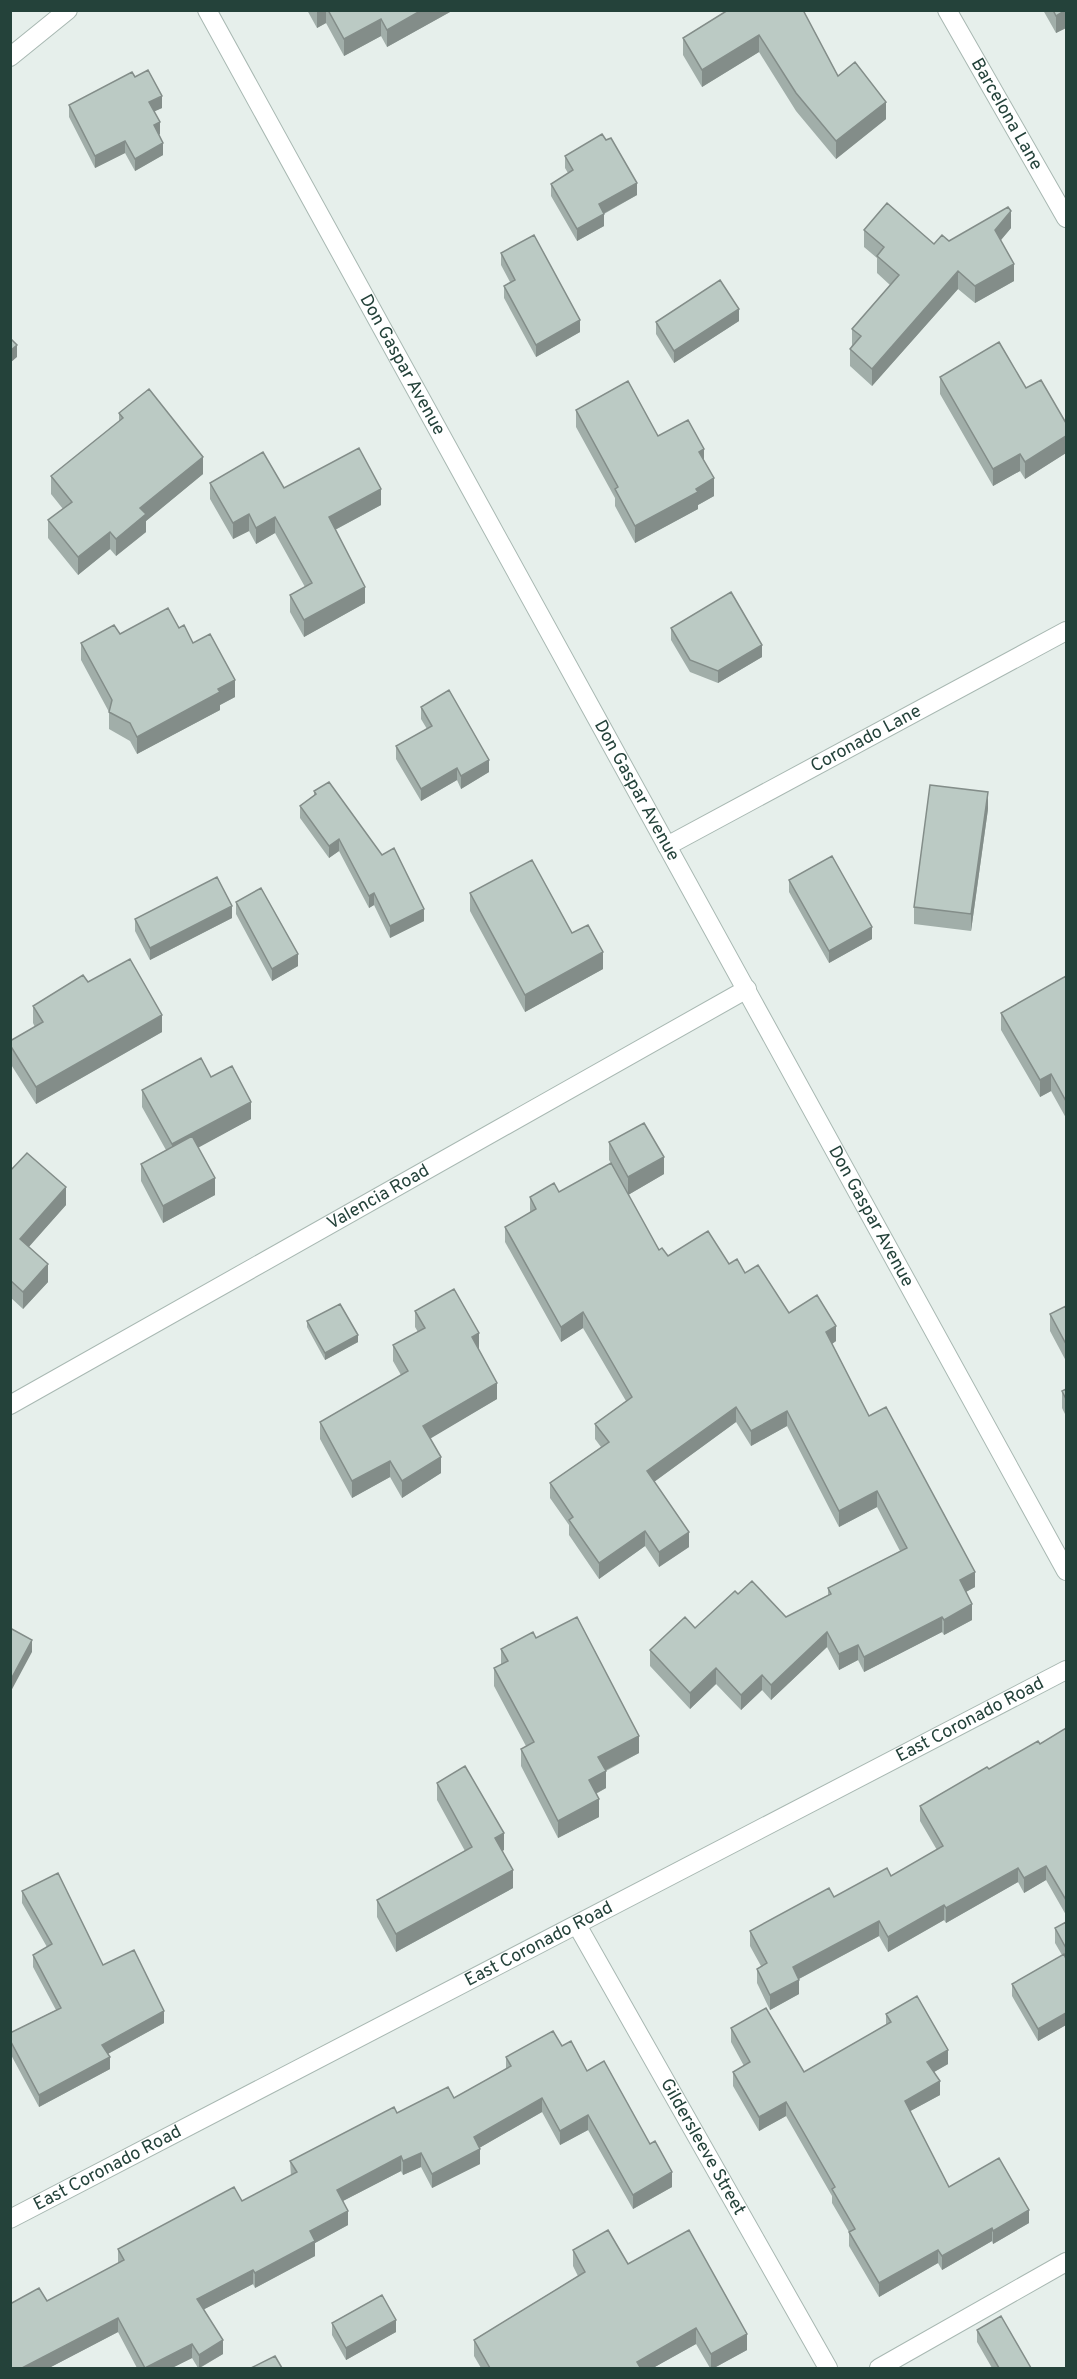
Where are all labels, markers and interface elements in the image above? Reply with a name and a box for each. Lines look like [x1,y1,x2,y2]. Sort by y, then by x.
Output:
street label: Barcelona Lane [965,54,1048,174]
street label: Don Gaspar Avenue [354,290,450,439]
street label: Coronado Lane [807,700,925,778]
street label: Don Gaspar Avenue [588,716,685,865]
street label: Don Gaspar Avenue [823,1142,919,1291]
street label: Valencia Road [323,1159,434,1235]
street label: East Coronado Road [892,1672,1048,1768]
street label: East Coronado Road [461,1896,617,1992]
street label: Gildersleeve Street [655,2074,751,2219]
street label: East Coronado Road [30,2120,186,2216]

